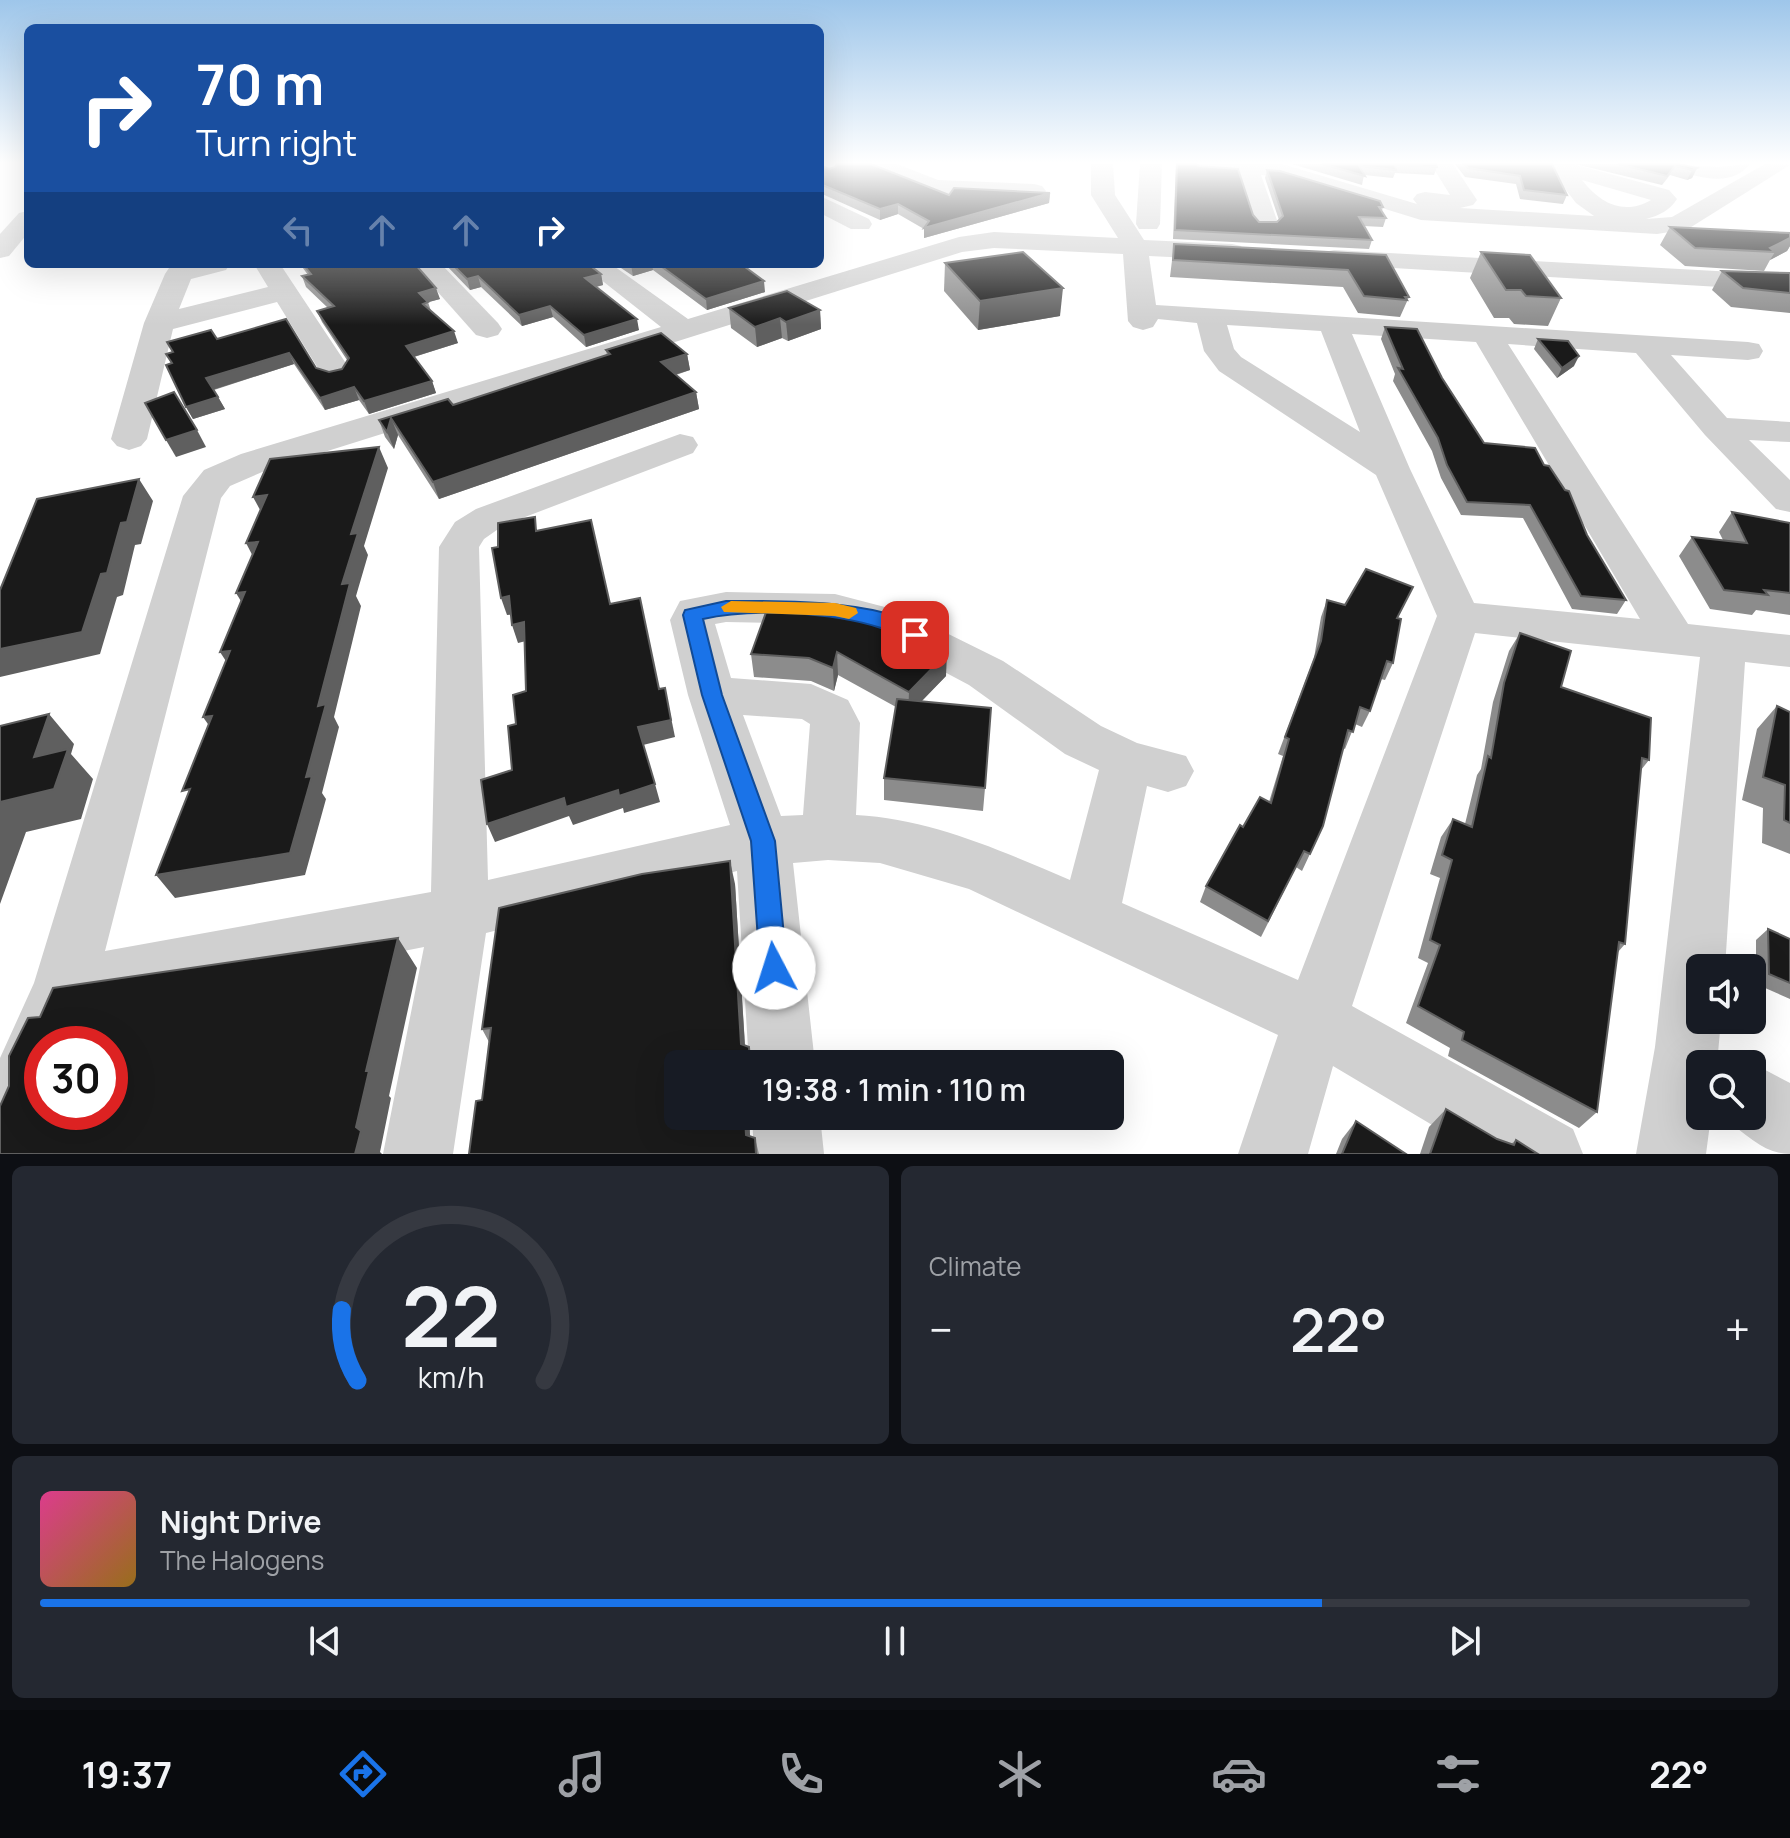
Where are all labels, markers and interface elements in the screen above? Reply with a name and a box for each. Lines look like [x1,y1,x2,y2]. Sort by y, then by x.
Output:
text: 70 m [196,45,324,122]
icon: right [64,56,168,160]
text: Turn right [196,118,357,167]
icon: left [276,208,320,252]
icon: ahead [360,208,404,252]
icon: ahead [444,208,488,252]
icon: right [528,208,572,252]
pin [881,601,949,669]
icon: arrive [893,613,937,657]
position arrow [732,926,816,1010]
map controls [1686,954,1766,1130]
button: sound [1686,954,1766,1034]
speed limit sign: 30 [24,1026,128,1130]
button: search [1686,1050,1766,1130]
text: 19:38 · 1 min · 110 m [762,1069,1026,1110]
text: Climate [929,1248,1021,1284]
text: 22 [401,1258,500,1372]
text: 22° [1290,1288,1387,1370]
text: − [929,1299,953,1359]
text: + [1725,1299,1750,1359]
text: km/h [417,1358,484,1397]
text: Night Drive [160,1501,322,1542]
text: The Halogens [160,1542,324,1578]
icon: previous [303,1619,347,1663]
icon: pause [873,1619,917,1663]
icon: next [1443,1619,1487,1663]
icon: directions [335,1746,391,1802]
icon: music [554,1746,610,1802]
icon: phone [773,1746,829,1802]
icon: climate [992,1746,1048,1802]
icon: car [1211,1746,1267,1802]
icon: filters [1430,1746,1486,1802]
text: 19:37 [82,1750,172,1799]
text: 22° [1649,1750,1708,1799]

